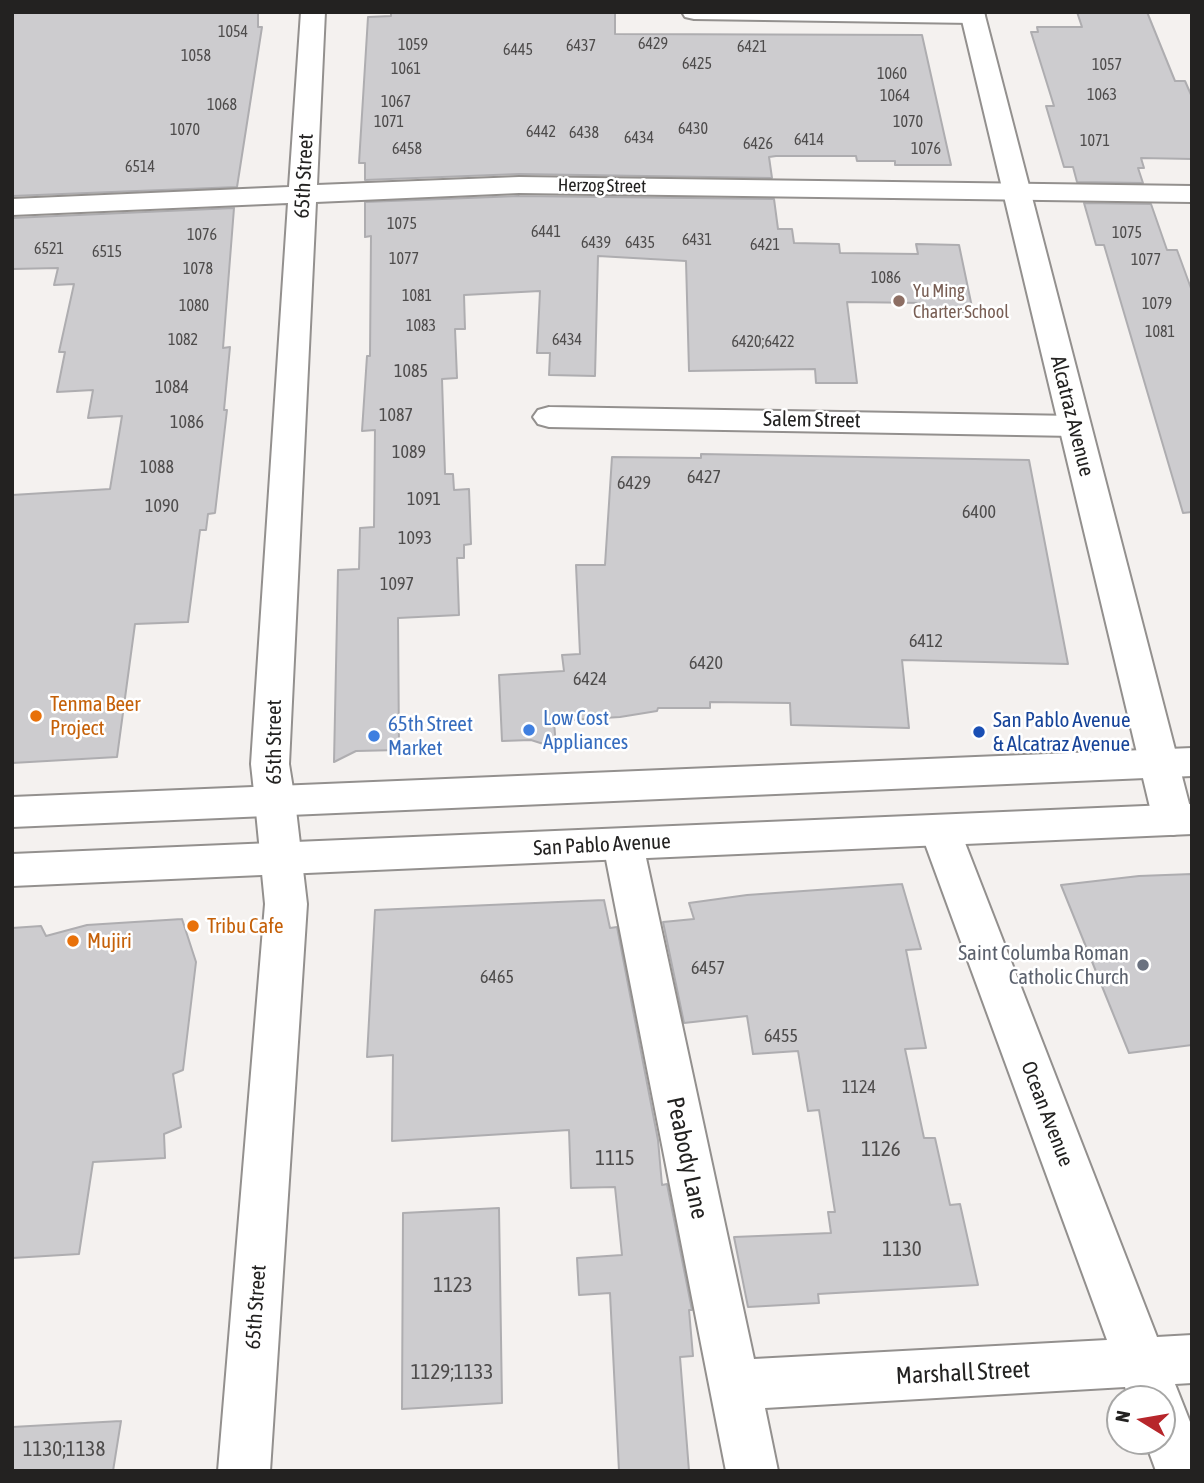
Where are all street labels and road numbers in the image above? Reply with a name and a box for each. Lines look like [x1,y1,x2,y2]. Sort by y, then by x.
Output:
street label: 65th Street [289,133,319,219]
street label: Herzog Street [558,174,646,198]
street label: Alcatraz Avenue [1045,353,1099,479]
street label: Salem Street [763,407,861,433]
street label: 65th Street [261,700,287,784]
street label: San Pablo Avenue [533,829,671,861]
street label: Ocean Avenue [1015,1058,1079,1170]
street label: Peabody Lane [660,1094,714,1222]
street label: 65th Street [240,1264,272,1350]
street label: Marshall Street [895,1355,1031,1391]

